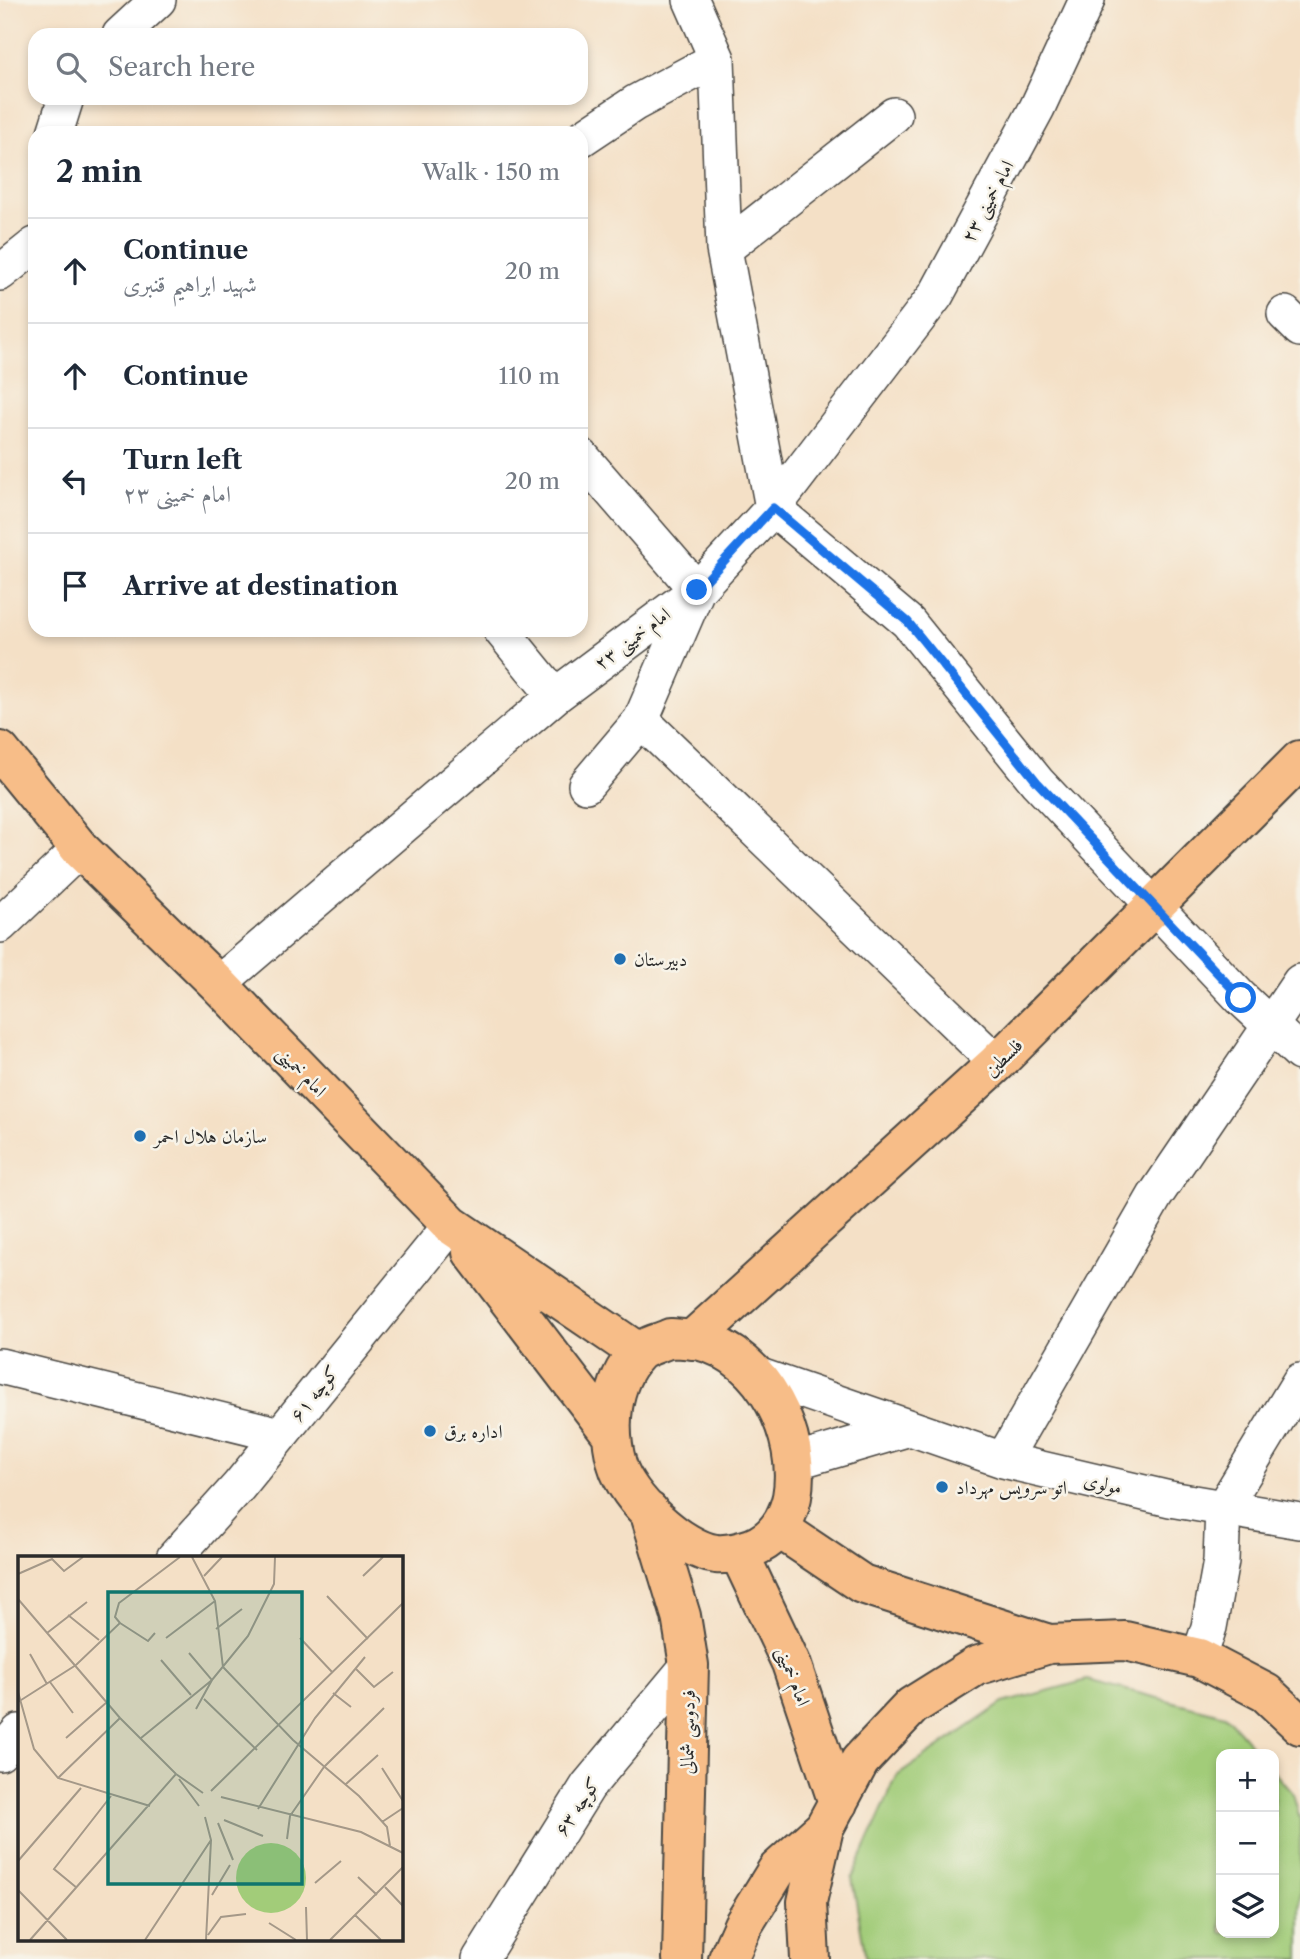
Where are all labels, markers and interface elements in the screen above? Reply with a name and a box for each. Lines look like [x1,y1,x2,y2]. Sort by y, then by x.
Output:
search box [28,28,588,105]
icon: search [52,48,90,86]
text: Search here [108,51,255,83]
text: 2 min [56,153,142,190]
street label: امام خمینی ۲۳ [956,156,1023,248]
text: Walk · 150 m [422,158,560,186]
text: Continue [123,234,248,266]
icon: ahead [56,252,94,290]
text: 20 m [505,257,560,285]
text: شهید ابراهیم قنبری [123,270,257,298]
icon: ahead [56,357,94,395]
text: Continue [123,360,248,392]
text: 110 m [499,362,560,390]
text: Turn left [123,444,242,476]
icon: left [56,462,94,500]
text: 20 m [505,467,560,495]
text: امام خمینی ۲۳ [123,480,231,508]
icon: arrive [56,567,94,605]
text: Arrive at destination [123,570,398,602]
route end [681,574,712,605]
street label: امام خمینی ۲۳ [590,602,678,678]
place label: دبیرستان [634,948,687,971]
marker: دبیرستان [612,951,628,967]
route start [1225,982,1256,1013]
street label: فلسطین [979,1033,1028,1081]
street label: امام خمینی [268,1041,331,1105]
place label: سازمان هلال احمر [152,1125,267,1149]
marker: سازمان هلال احمر [132,1128,148,1144]
street label: کوچه ۶۱ [285,1361,345,1427]
place label: اداره برق [444,1420,503,1443]
marker: اداره برق [422,1423,438,1439]
street label: مولوی [1081,1468,1124,1500]
place label: اتو سرویس مهرداد [956,1476,1067,1501]
marker: اتو سرویس مهرداد [934,1479,950,1495]
inset map [18,1556,402,1941]
street label: امام خمینی [767,1643,815,1711]
street label: فردوسی شمالی [675,1689,702,1775]
map controls [1216,1749,1279,1938]
button: + [1216,1749,1279,1812]
street label: کوچه ۶۳ [550,1773,607,1841]
button: − [1216,1812,1279,1875]
button: layers [1216,1875,1279,1938]

